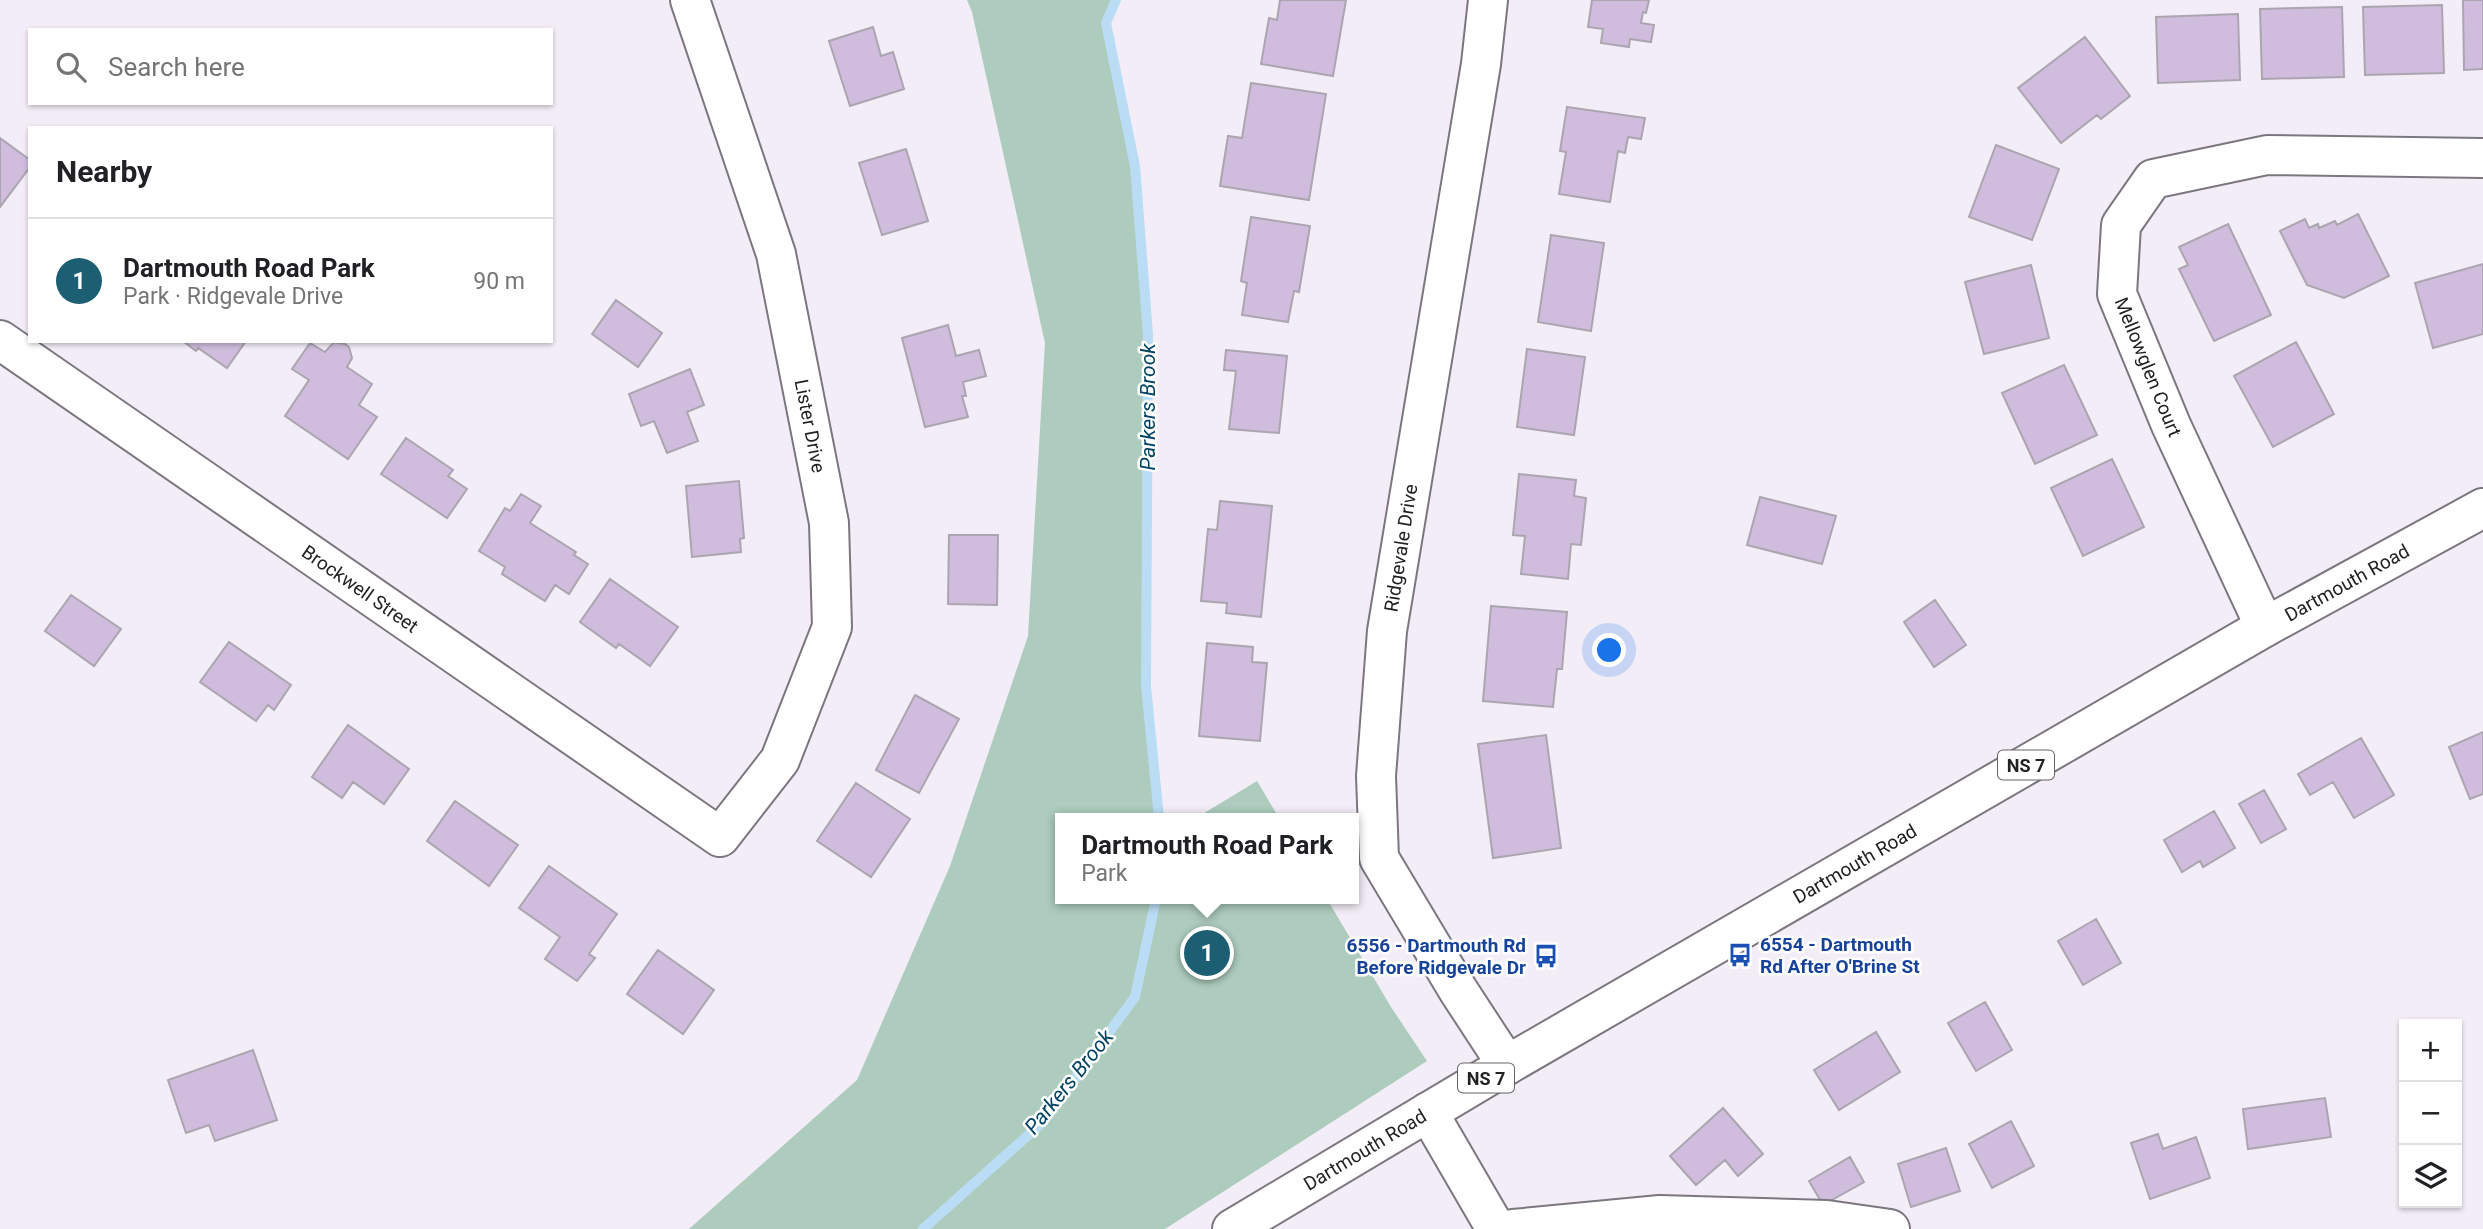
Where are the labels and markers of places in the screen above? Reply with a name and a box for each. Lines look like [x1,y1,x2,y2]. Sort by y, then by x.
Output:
pin: 1 [1184,927,1230,979]
place label: 6554 - Dartmouth Rd After O'Brine St [1760,933,1920,978]
place label: 6556 - Dartmouth Rd Before Ridgevale Dr [1347,934,1526,979]
bus stop icon: 6554 - Dartmouth Rd After O'Brine St [1726,941,1754,969]
bus stop icon: 6556 - Dartmouth Rd Before Ridgevale Dr [1532,942,1560,970]

